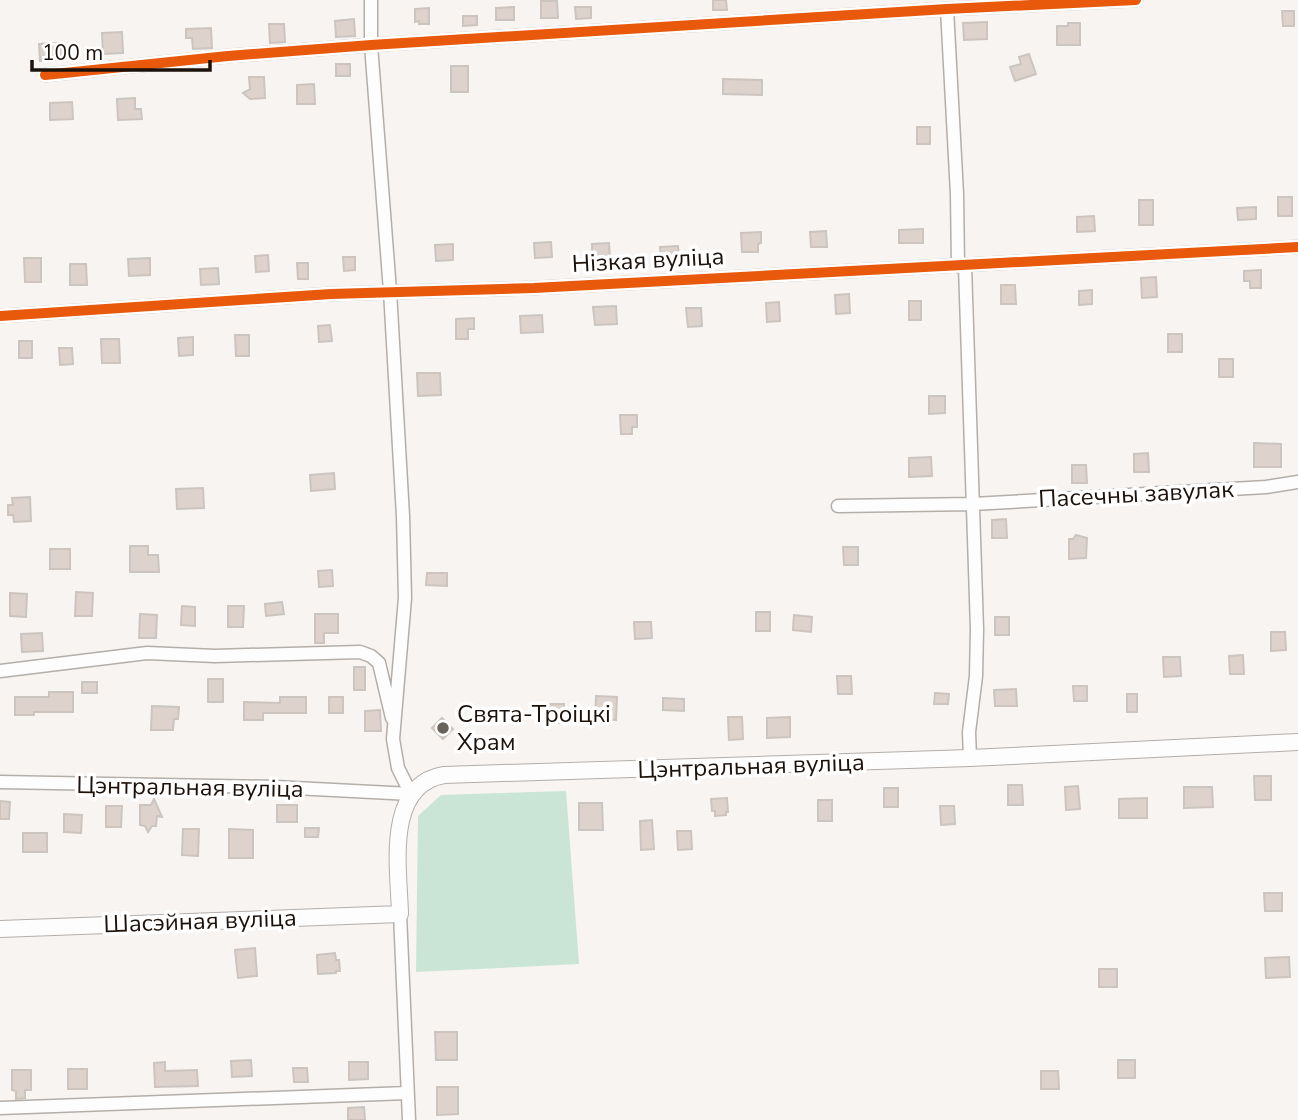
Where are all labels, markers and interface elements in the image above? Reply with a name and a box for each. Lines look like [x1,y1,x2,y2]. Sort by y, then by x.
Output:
scale bar [32,28,210,72]
text: 100 m [42,39,103,67]
street label: Нізкая вуліца [571,240,725,280]
street label: Пасечны завулак [1037,473,1235,515]
place label: Свята-Троіцкі Храм [457,698,611,758]
marker: Свята-Троіцкі Храм [435,720,451,736]
street label: Цэнтральная вуліца [637,746,865,786]
street label: Цэнтральная вуліца [76,769,304,805]
street label: Шасэйная вуліца [103,902,297,940]

